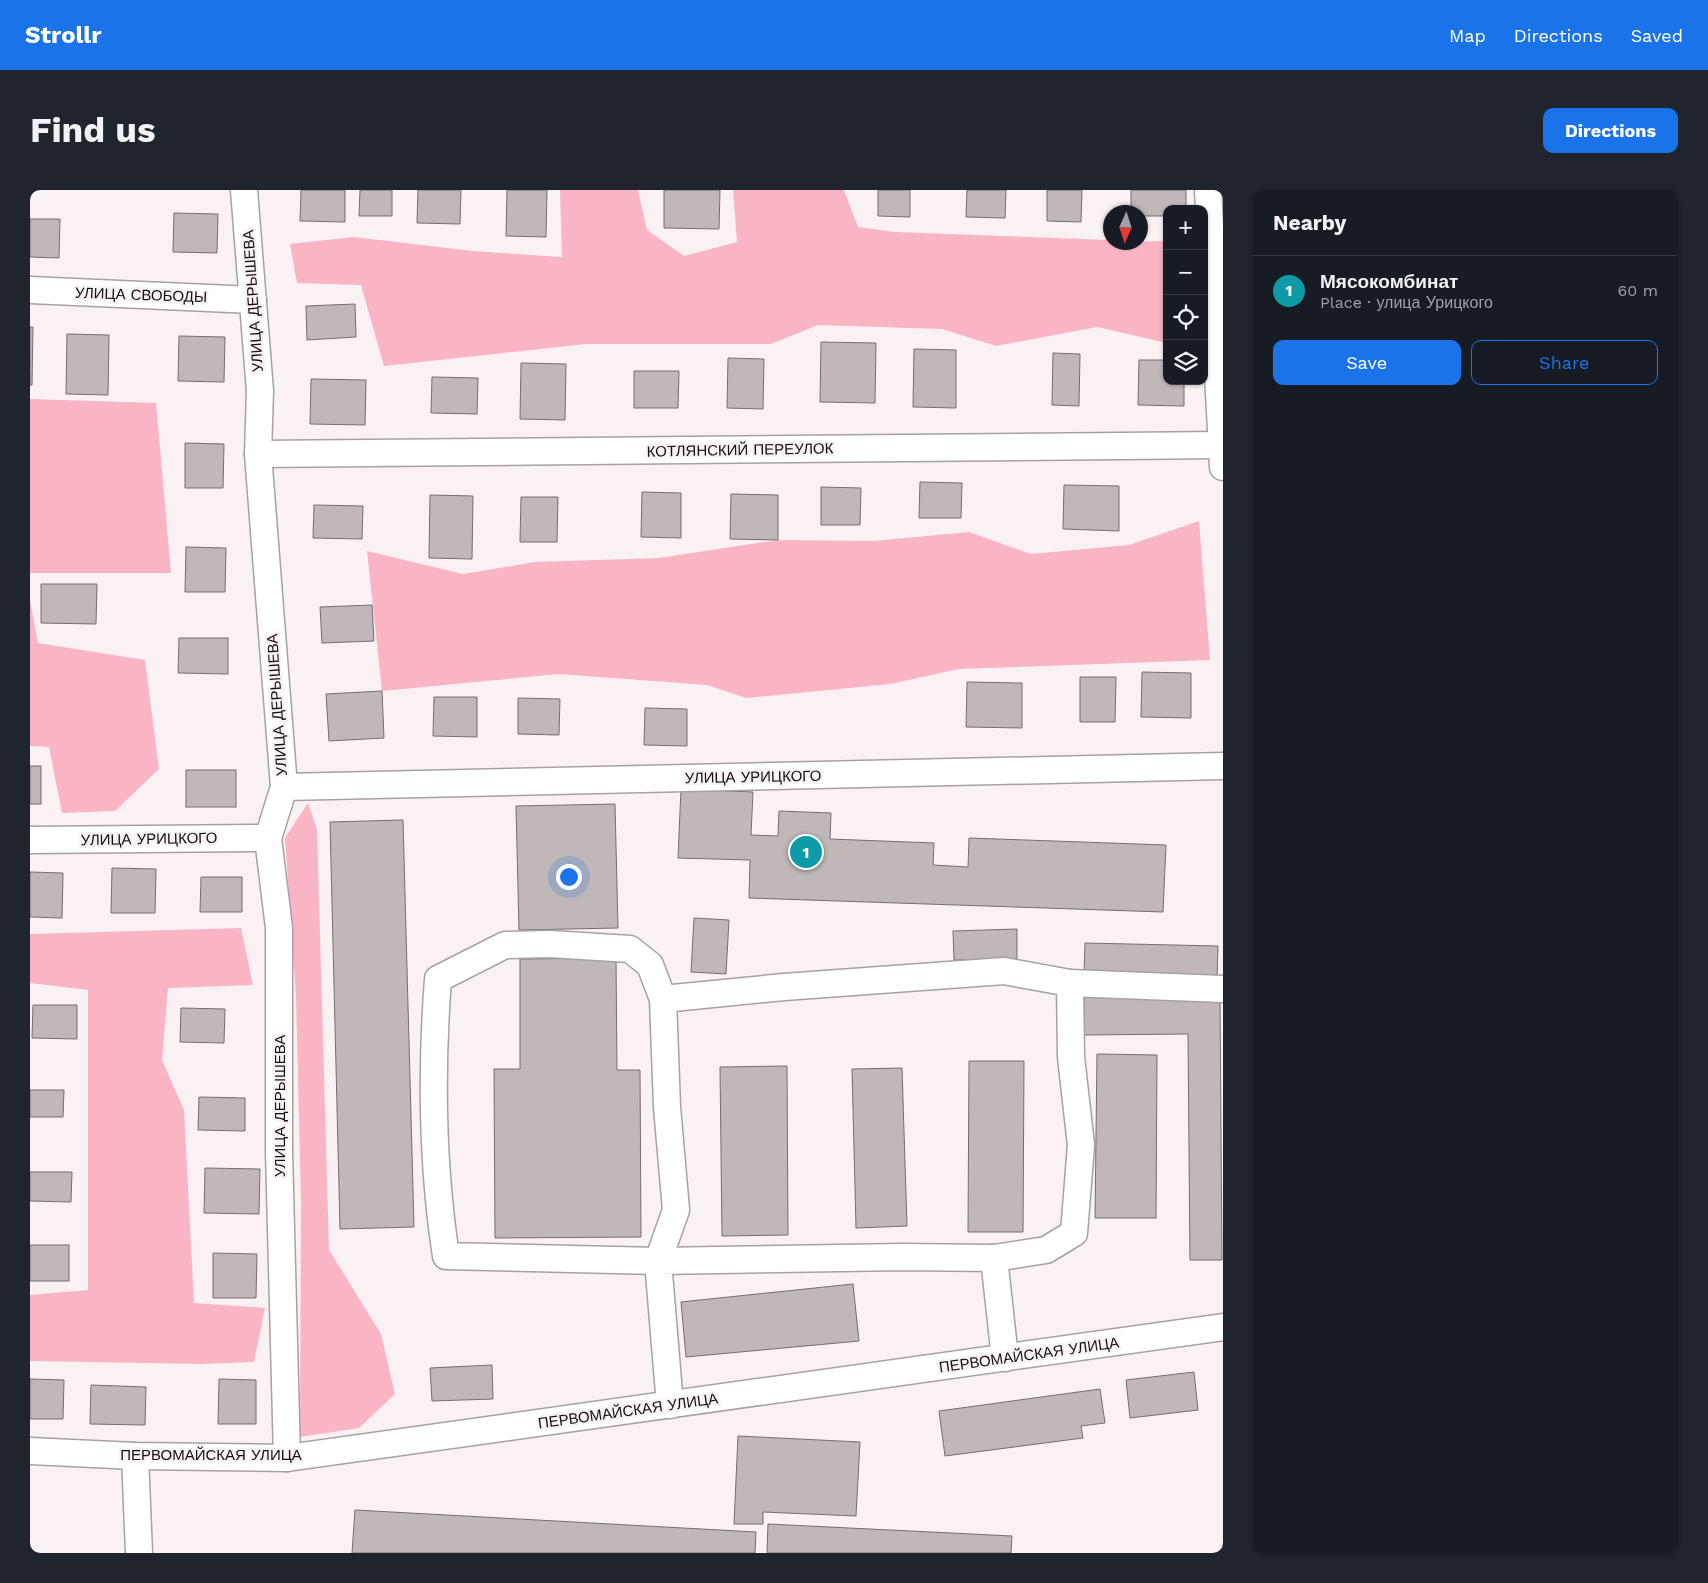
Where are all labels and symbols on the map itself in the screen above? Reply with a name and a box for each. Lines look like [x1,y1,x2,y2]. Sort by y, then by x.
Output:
north arrow [1103,205,1148,250]
street label: УЛИЦА ДЕРЫШЕВА [239,229,267,373]
street label: УЛИЦА СВОБОДЫ [75,284,207,306]
street label: КОТЛЯНСКИЙ ПЕРЕУЛОК [646,439,834,461]
street label: УЛИЦА ДЕРЫШЕВА [263,633,291,777]
street label: УЛИЦА УРИЦКОГО [685,767,821,787]
street label: УЛИЦА УРИЦКОГО [81,829,217,849]
pin: 1 [790,833,822,871]
your location [556,864,582,890]
street label: УЛИЦА ДЕРЫШЕВА [271,1035,289,1177]
street label: ПЕРВОМАЙСКАЯ УЛИЦА [938,1333,1120,1377]
street label: ПЕРВОМАЙСКАЯ УЛИЦА [537,1389,719,1433]
street label: ПЕРВОМАЙСКАЯ УЛИЦА [120,1446,302,1464]

